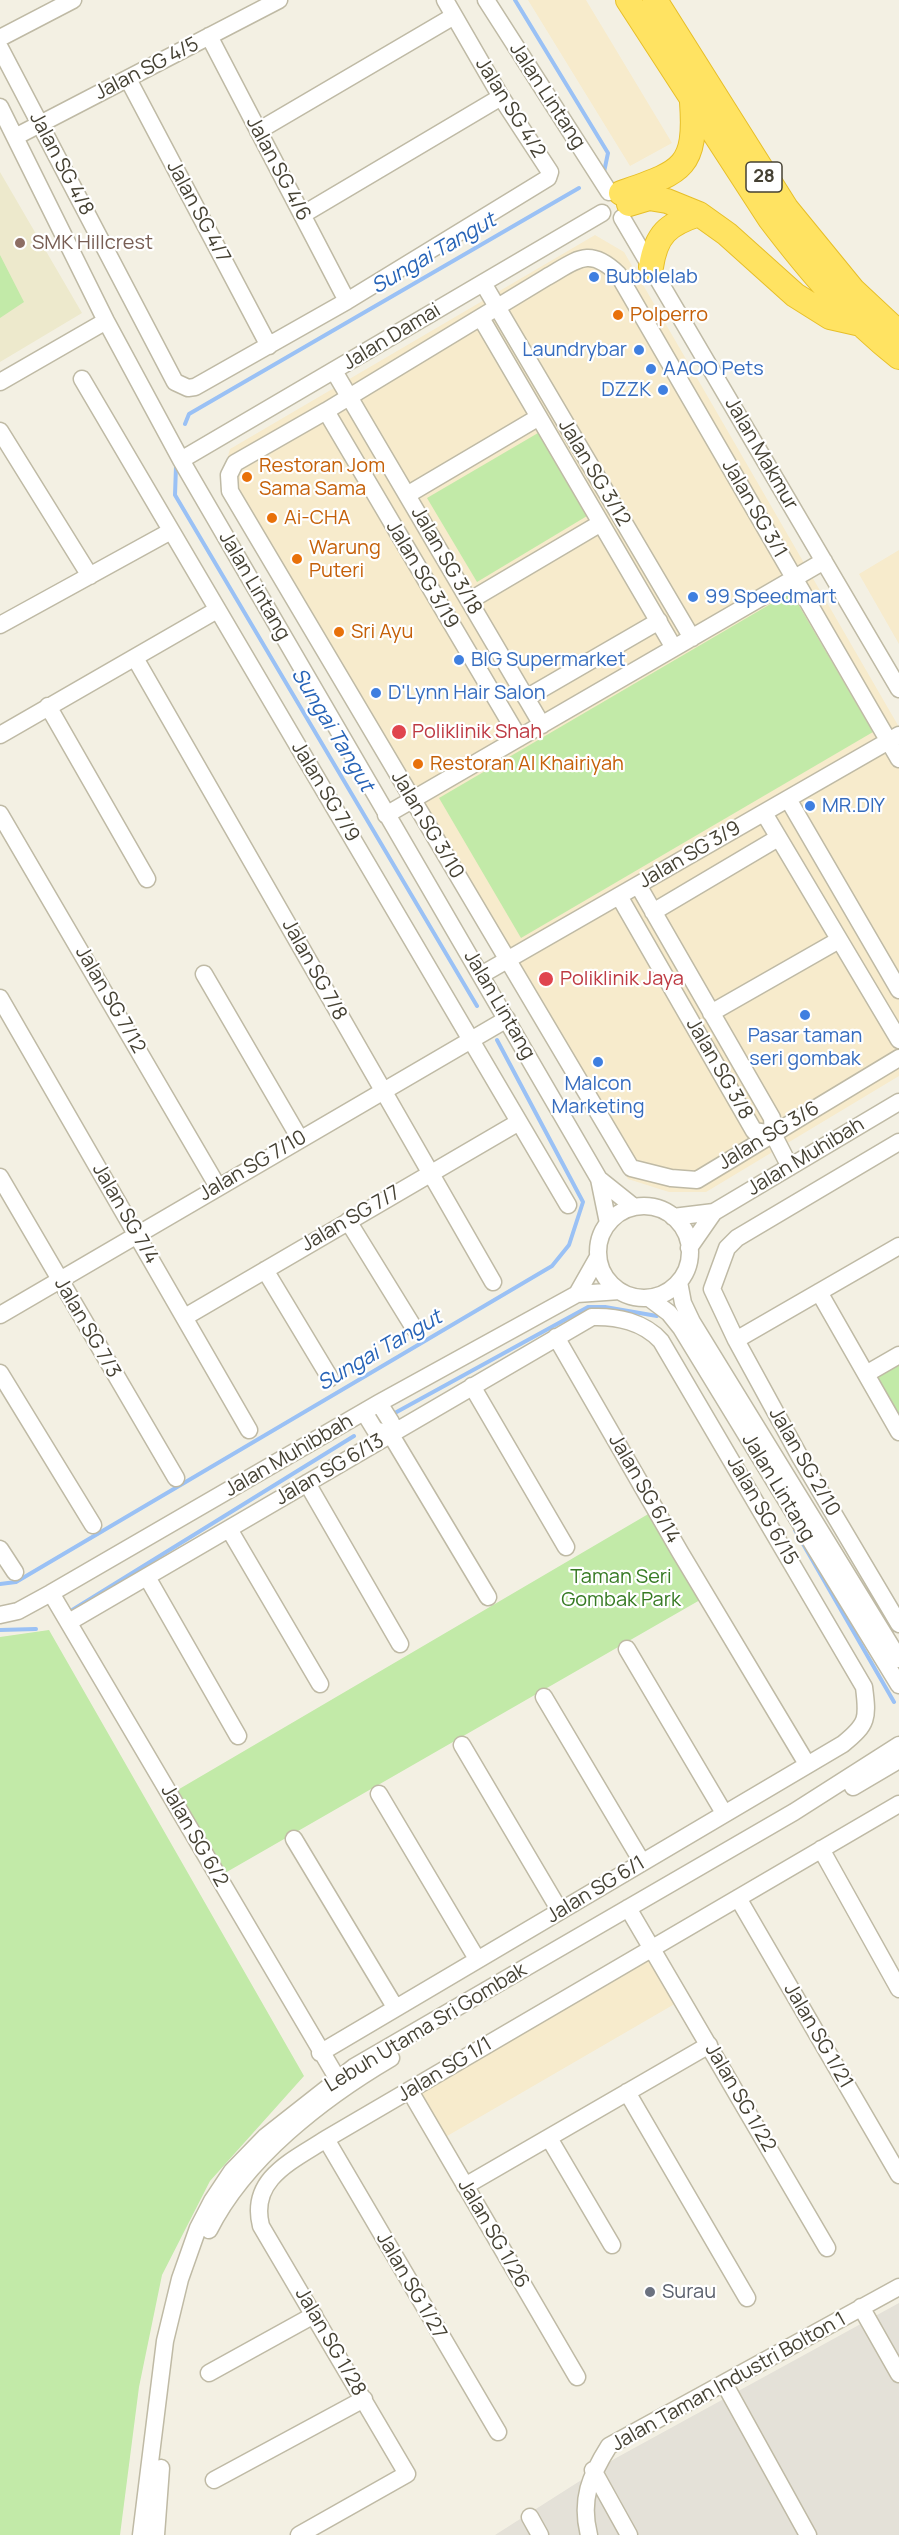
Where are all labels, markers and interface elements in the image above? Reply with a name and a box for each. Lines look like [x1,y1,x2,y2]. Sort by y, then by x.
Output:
street label: Jalan SG 4/5 [91,33,203,105]
street label: Jalan Lintang [504,38,590,154]
street label: Jalan SG 4/2 [470,54,550,162]
street label: Jalan SG 4/8 [24,108,98,220]
street label: Jalan SG 4/6 [241,113,315,225]
street label: Jalan SG 4/7 [161,157,235,267]
road number: 28 [746,162,782,192]
water label: Sungai Tangut [367,208,501,300]
place label: SMK Hillcrest [32,231,153,255]
marker: SMK Hillcrest [13,236,27,250]
place label: Bubblelab [606,265,698,289]
marker: Bubblelab [587,270,601,284]
street label: Jalan Damai [339,299,445,375]
place label: Polperro [630,303,708,327]
marker: Polperro [611,308,625,322]
place label: Laundrybar [522,338,627,362]
marker: Laundrybar [632,343,646,357]
place label: AAOO Pets [663,357,764,381]
marker: AAOO Pets [644,362,658,376]
place label: DZZK [601,378,651,402]
marker: DZZK [656,383,670,397]
street label: Jalan Makmur [719,393,803,515]
street label: Jalan SG 3/12 [553,415,635,531]
place label: Restoran Jom Sama Sama [259,454,385,501]
street label: Jalan SG 3/1 [716,456,792,562]
marker: Restoran Jom Sama Sama [240,470,254,484]
street label: Jalan SG 3/18 [405,503,487,619]
place label: Ai-CHA [284,506,350,530]
marker: Ai-CHA [265,511,279,525]
street label: Jalan SG 3/19 [380,517,464,633]
street label: Jalan Lintang [213,527,295,645]
place label: Warung Puteri [309,536,381,583]
marker: Warung Puteri [290,552,304,566]
place label: 99 Speedmart [705,585,837,609]
marker: 99 Speedmart [686,590,700,604]
place label: Sri Ayu [351,620,413,644]
marker: Sri Ayu [332,625,346,639]
place label: BIG Supermarket [471,648,626,672]
marker: BIG Supermarket [452,653,466,667]
water label: Sungai Tangut [285,664,379,796]
place label: D'Lynn Hair Salon [388,681,546,705]
marker: D'Lynn Hair Salon [369,686,383,700]
place label: Poliklinik Shah [412,720,542,744]
marker: Poliklinik Shah [390,723,408,741]
street label: Jalan SG 7/9 [286,738,364,846]
place label: Restoran Al Khairiyah [430,752,624,776]
marker: Restoran Al Khairiyah [411,757,425,771]
street label: Jalan SG 3/10 [385,767,469,883]
place label: MR.DIY [822,794,885,818]
marker: MR.DIY [803,799,817,813]
street label: Jalan SG 3/9 [635,816,745,894]
street label: Jalan SG 7/8 [276,915,352,1025]
street label: Jalan SG 7/12 [70,942,150,1058]
street label: Jalan Lintang [458,946,540,1064]
place label: Poliklinik Jaya [560,967,684,991]
marker: Poliklinik Jaya [537,970,555,988]
marker: Pasar taman seri gombak [798,1008,812,1022]
street label: Jalan SG 3/8 [680,1014,758,1124]
place label: Pasar taman seri gombak [748,1024,862,1071]
marker: Malcon Marketing [591,1055,605,1069]
place label: Malcon Marketing [552,1072,644,1119]
street label: Jalan SG 3/6 [714,1096,824,1176]
street label: Jalan Muhibah [743,1113,869,1201]
street label: Jalan SG 7/10 [195,1126,311,1206]
street label: Jalan SG 7/4 [87,1159,163,1269]
street label: Jalan SG 7/7 [297,1181,405,1257]
street label: Jalan SG 7/3 [49,1274,125,1382]
water label: Sungai Tangut [313,1305,447,1397]
street label: Jalan SG 2/10 [763,1403,845,1521]
street label: Jalan Muhibbah [221,1410,357,1502]
street label: Jalan SG 6/13 [271,1429,389,1511]
street label: Jalan SG 6/14 [603,1430,685,1548]
street label: Jalan Lintang [736,1430,820,1546]
street label: Jalan SG 6/15 [721,1452,803,1570]
park label: Taman Seri Gombak Park [561,1565,681,1612]
street label: Jalan SG 6/2 [155,1781,233,1891]
street label: Jalan SG 6/1 [542,1851,650,1929]
street label: Lebuh Utama Sri Gombak [321,1958,531,2098]
street label: Jalan SG 1/21 [778,1979,858,2093]
street label: Jalan SG 1/1 [393,2032,497,2108]
street label: Jalan SG 1/22 [699,2040,781,2156]
street label: Jalan SG 1/26 [452,2175,534,2293]
street label: Jalan SG 1/27 [371,2228,451,2344]
place label: Surau [662,2280,716,2304]
street label: Jalan SG 1/28 [289,2284,371,2400]
marker: Surau [643,2285,657,2299]
street label: Jalan Taman Industri Bolton 1 [608,2307,850,2457]

